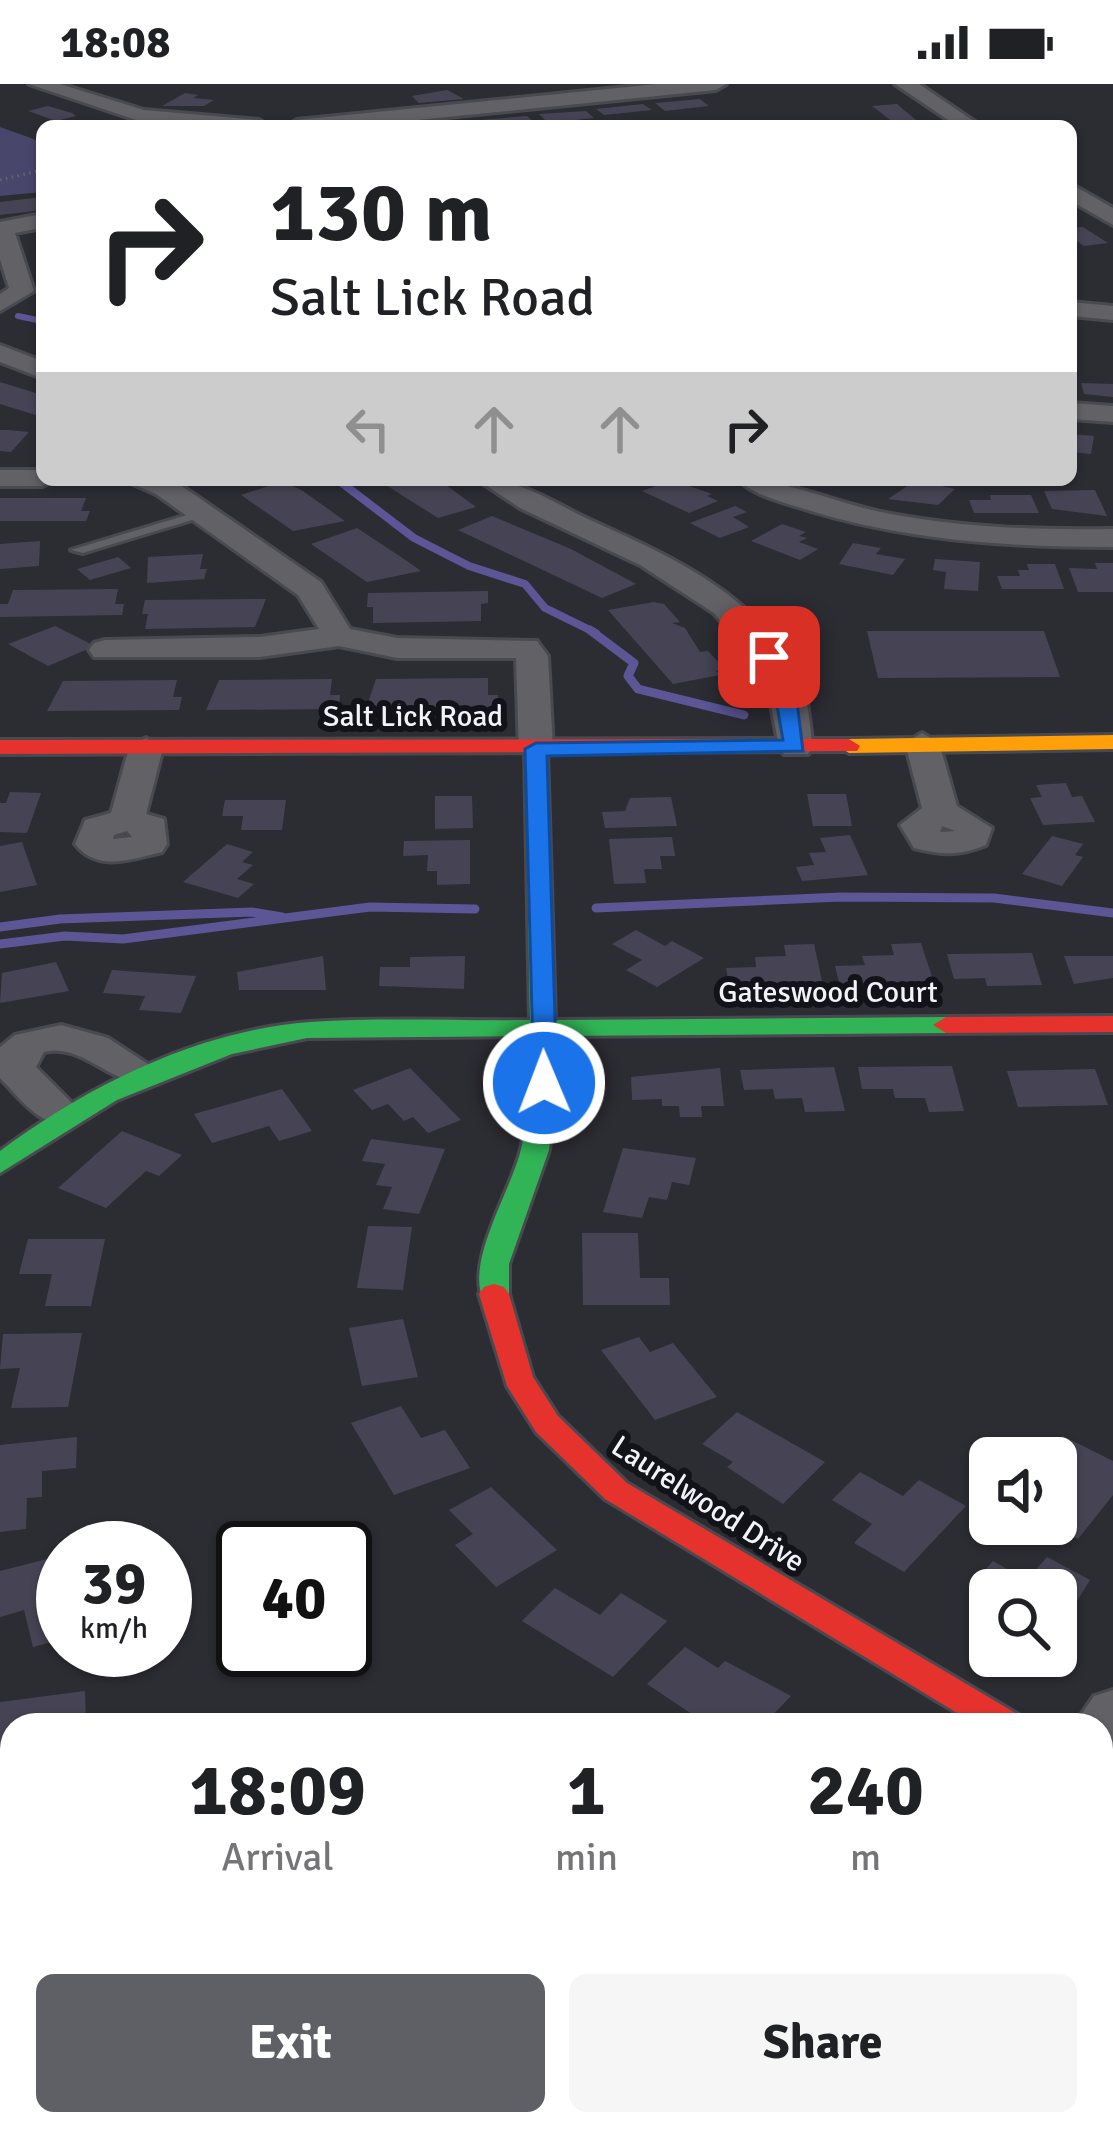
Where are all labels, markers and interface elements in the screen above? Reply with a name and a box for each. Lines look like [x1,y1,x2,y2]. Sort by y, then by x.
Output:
text: 18:08 [60,15,170,70]
text: 130 m [270,161,492,265]
icon: right [72,168,228,324]
text: Salt Lick Road [270,264,595,331]
icon: left [335,396,401,462]
icon: ahead [461,396,527,462]
icon: ahead [587,396,653,462]
icon: right [713,396,779,462]
pin [718,606,820,708]
icon: arrive [736,624,802,690]
street label: Salt Lick Road [323,698,503,735]
street label: Gateswood Court [718,974,938,1011]
position arrow [481,1020,607,1146]
street label: Laurelwood Drive [604,1428,812,1580]
map controls [969,1437,1077,1677]
button: sound [969,1437,1077,1545]
speed limit sign: 40 [216,1521,372,1677]
text: 39 [82,1547,146,1621]
button: search [969,1569,1077,1677]
text: km/h [80,1610,148,1647]
text: 18:09 [189,1746,366,1835]
text: 1 [567,1746,606,1835]
text: 240 [807,1746,924,1835]
text: Arrival [221,1833,334,1881]
text: min [555,1833,618,1881]
text: m [850,1833,881,1881]
button: Exit [36,1974,545,2112]
button: Share [569,1974,1077,2112]

